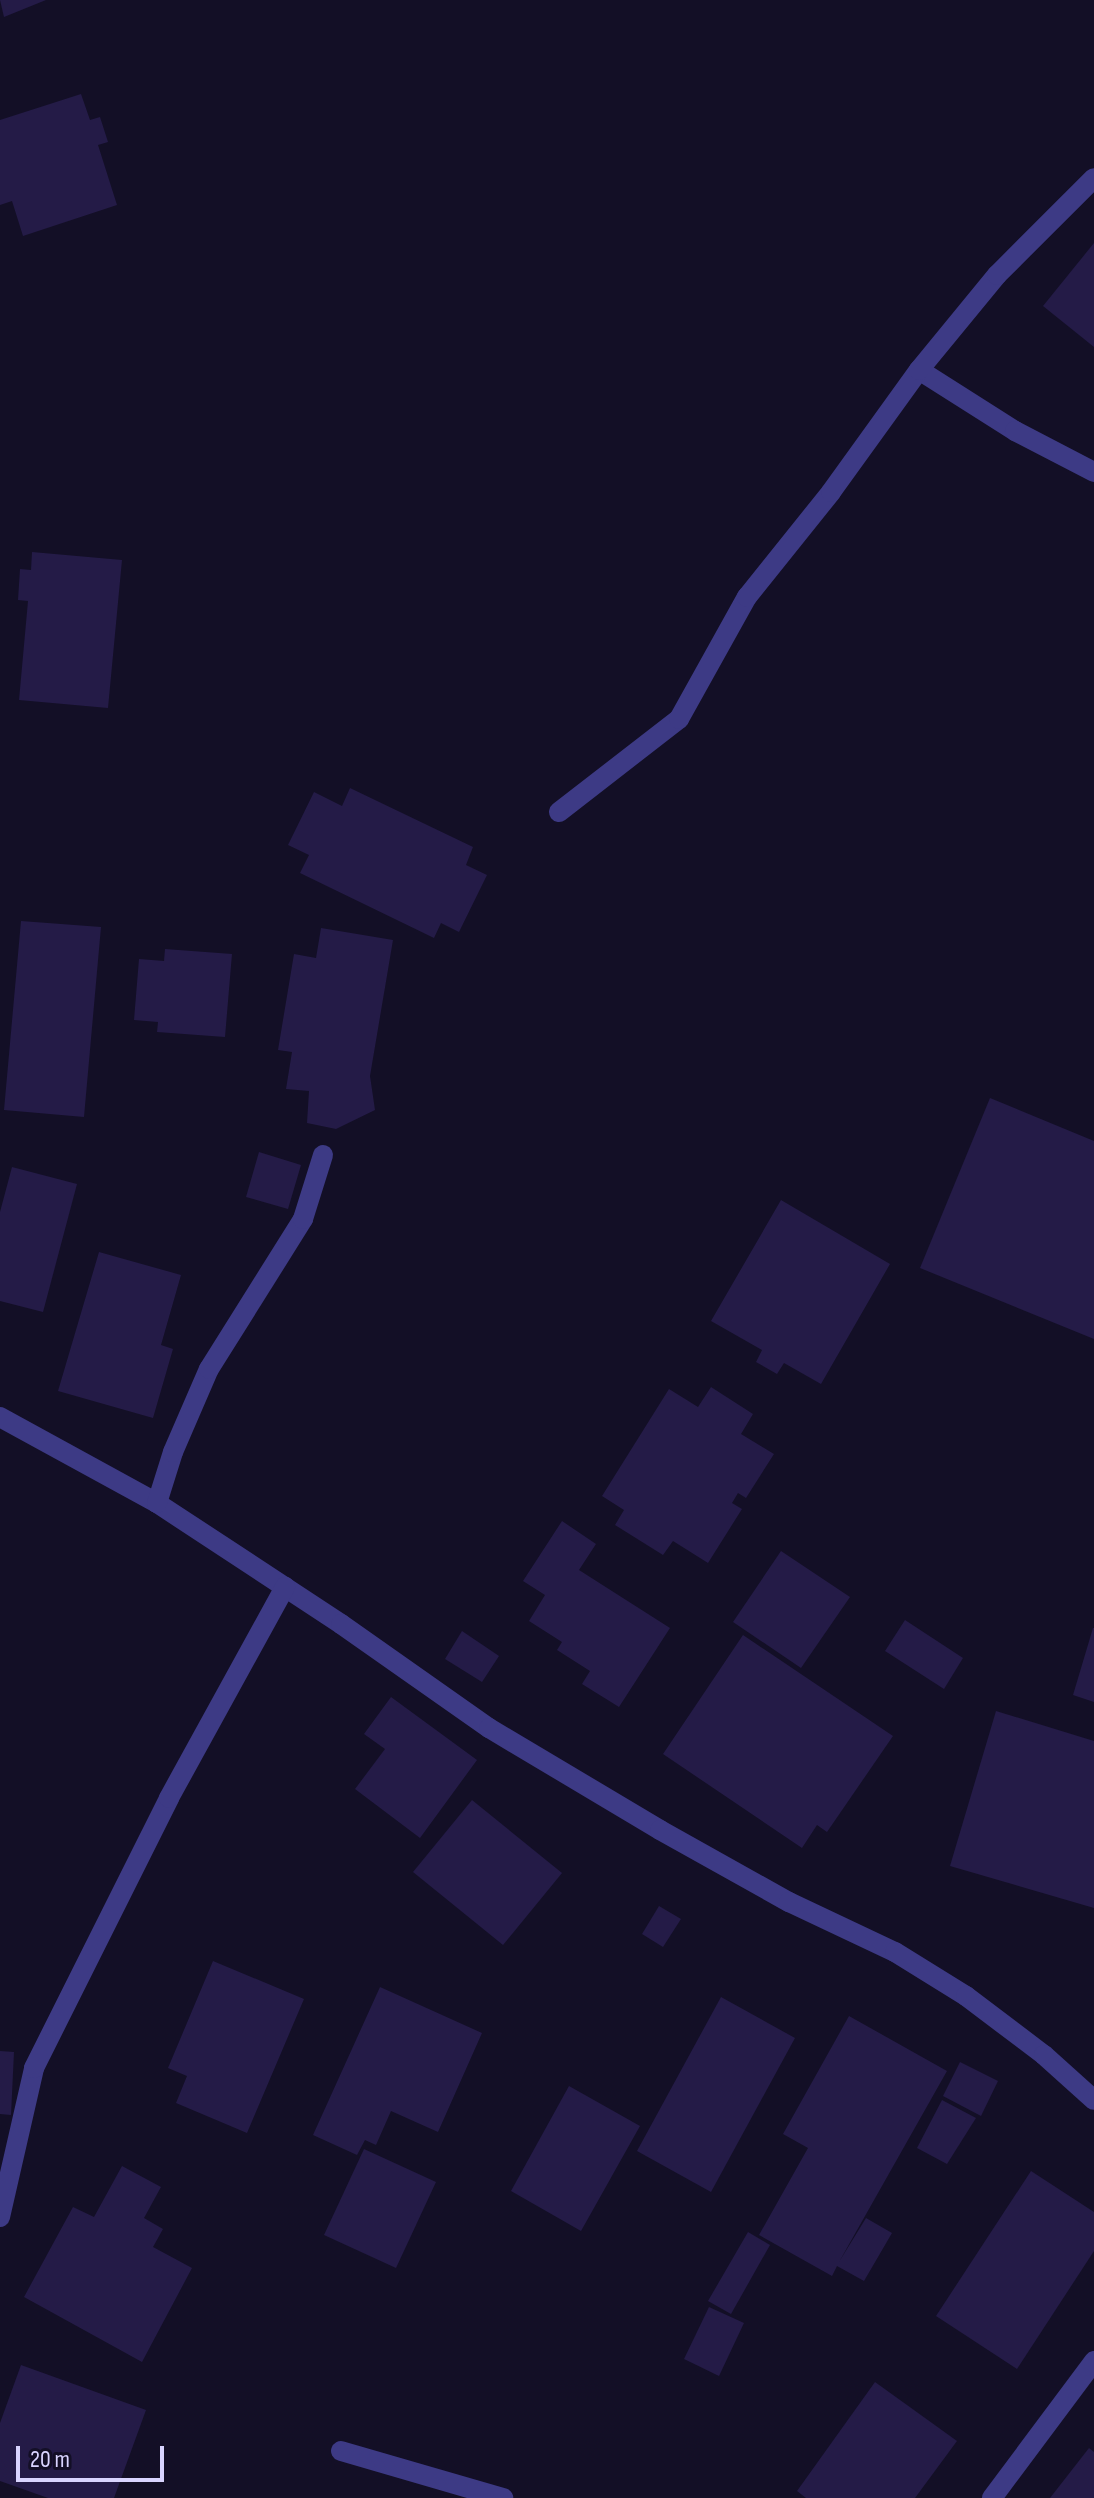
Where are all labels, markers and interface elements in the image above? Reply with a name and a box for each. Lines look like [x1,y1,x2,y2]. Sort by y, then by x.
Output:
scale bar [20,2430,168,2480]
text: 20 m [30,2445,70,2474]

